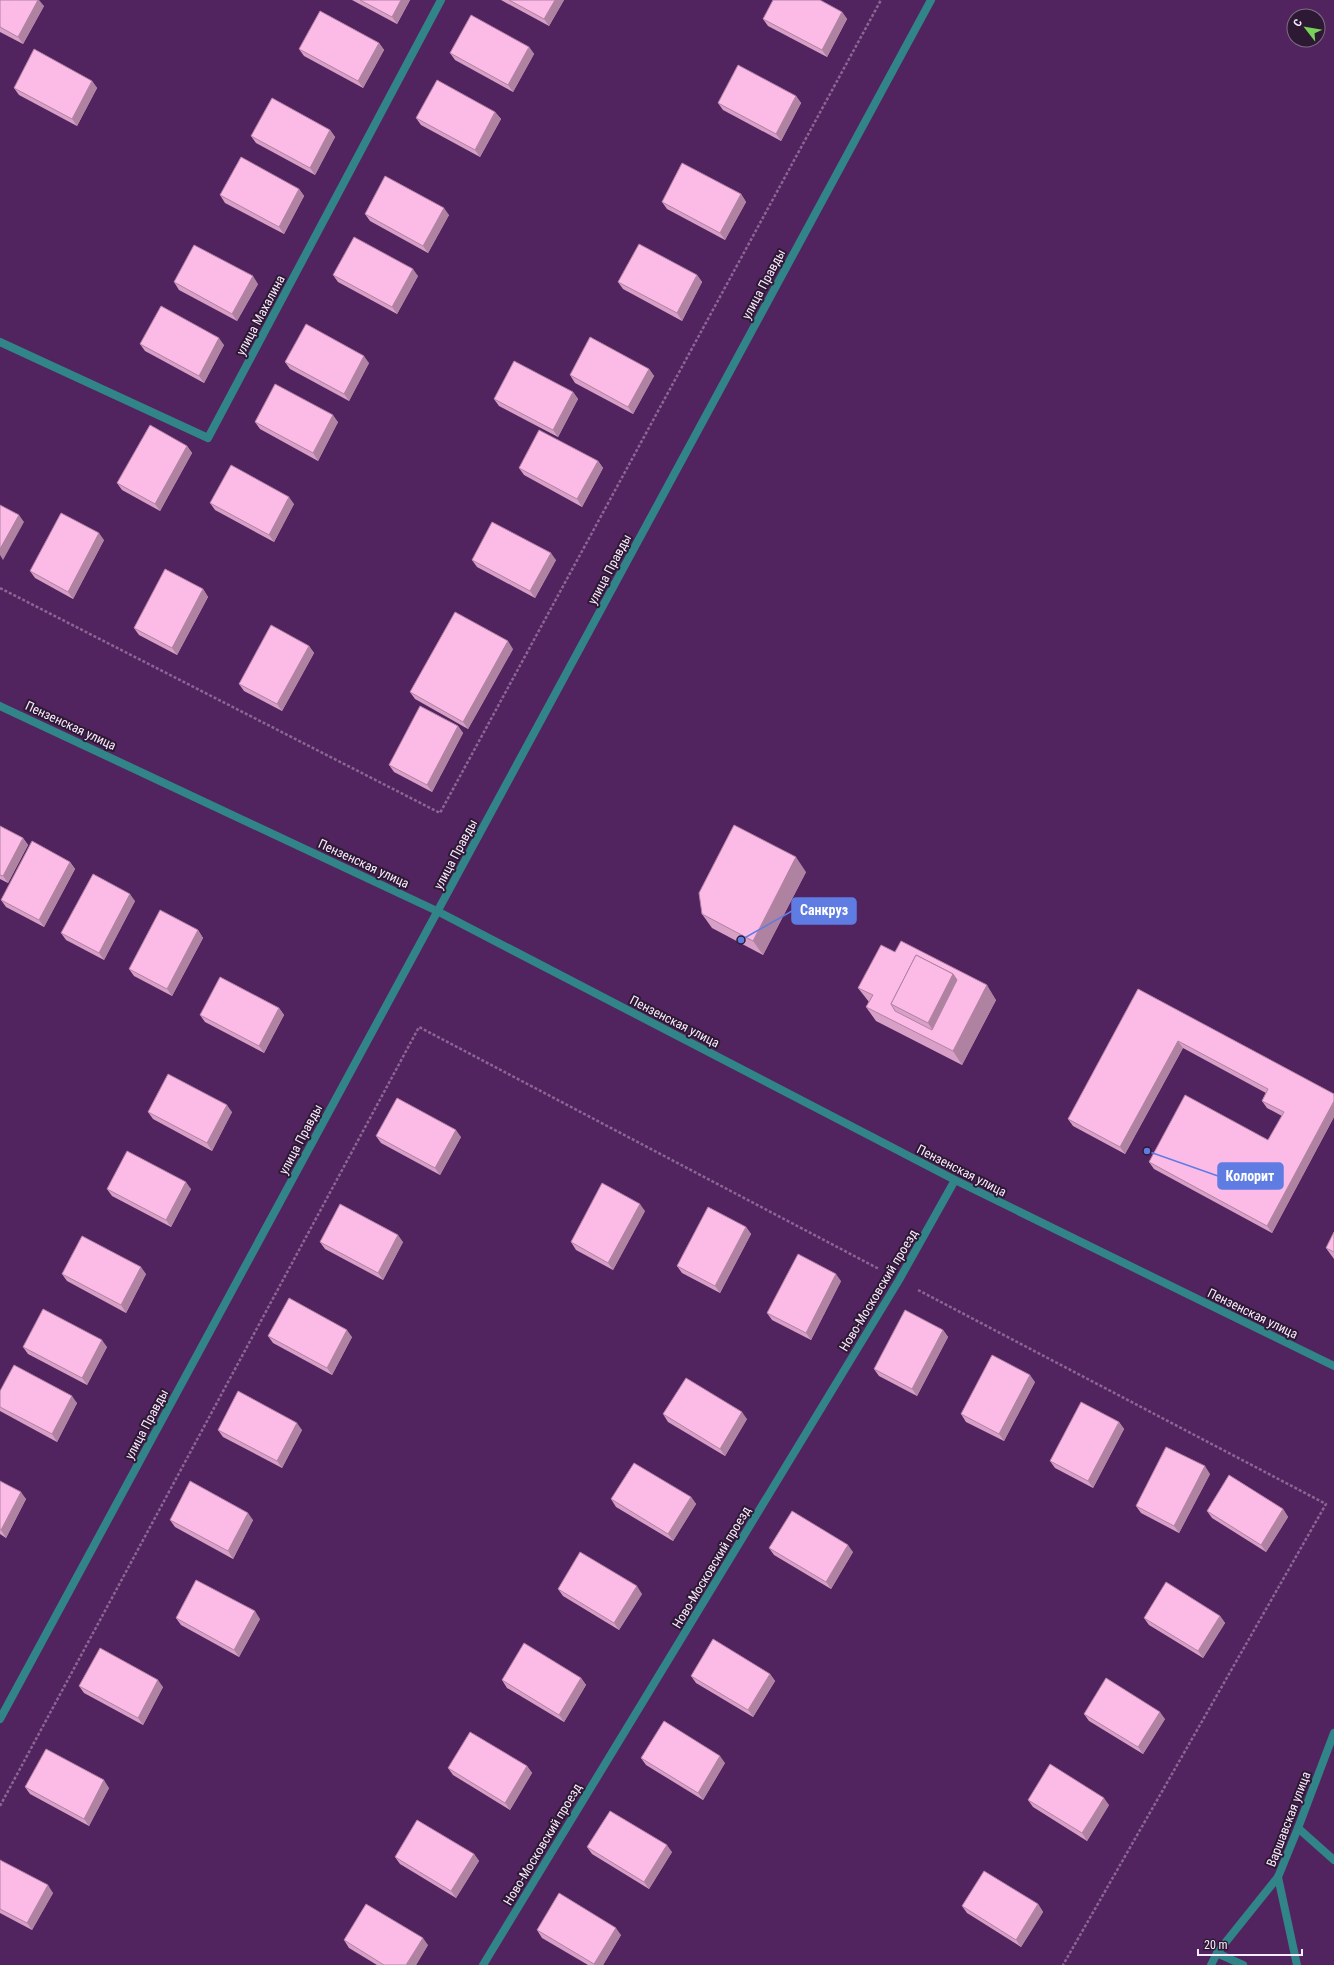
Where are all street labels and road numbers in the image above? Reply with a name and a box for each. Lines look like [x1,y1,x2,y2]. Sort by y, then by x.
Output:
street label: улица Правды [739,246,788,322]
street label: улица Махалина [233,273,288,358]
street label: улица Правды [585,531,634,607]
street label: Пензенская улица [23,698,119,753]
street label: улица Правды [431,816,480,892]
street label: Пензенская улица [316,836,412,891]
street label: Пензенская улица [627,992,722,1050]
street label: улица Правды [276,1101,325,1177]
street label: Пензенская улица [914,1141,1009,1199]
street label: Ново-Московский проезд [836,1227,921,1354]
street label: Пензенская улица [1205,1285,1300,1342]
street label: улица Правды [122,1386,171,1462]
street label: Ново-Московский проезд [669,1504,754,1631]
street label: Варшавская улица [1263,1769,1314,1869]
street label: Ново-Московский проезд [500,1781,585,1908]

